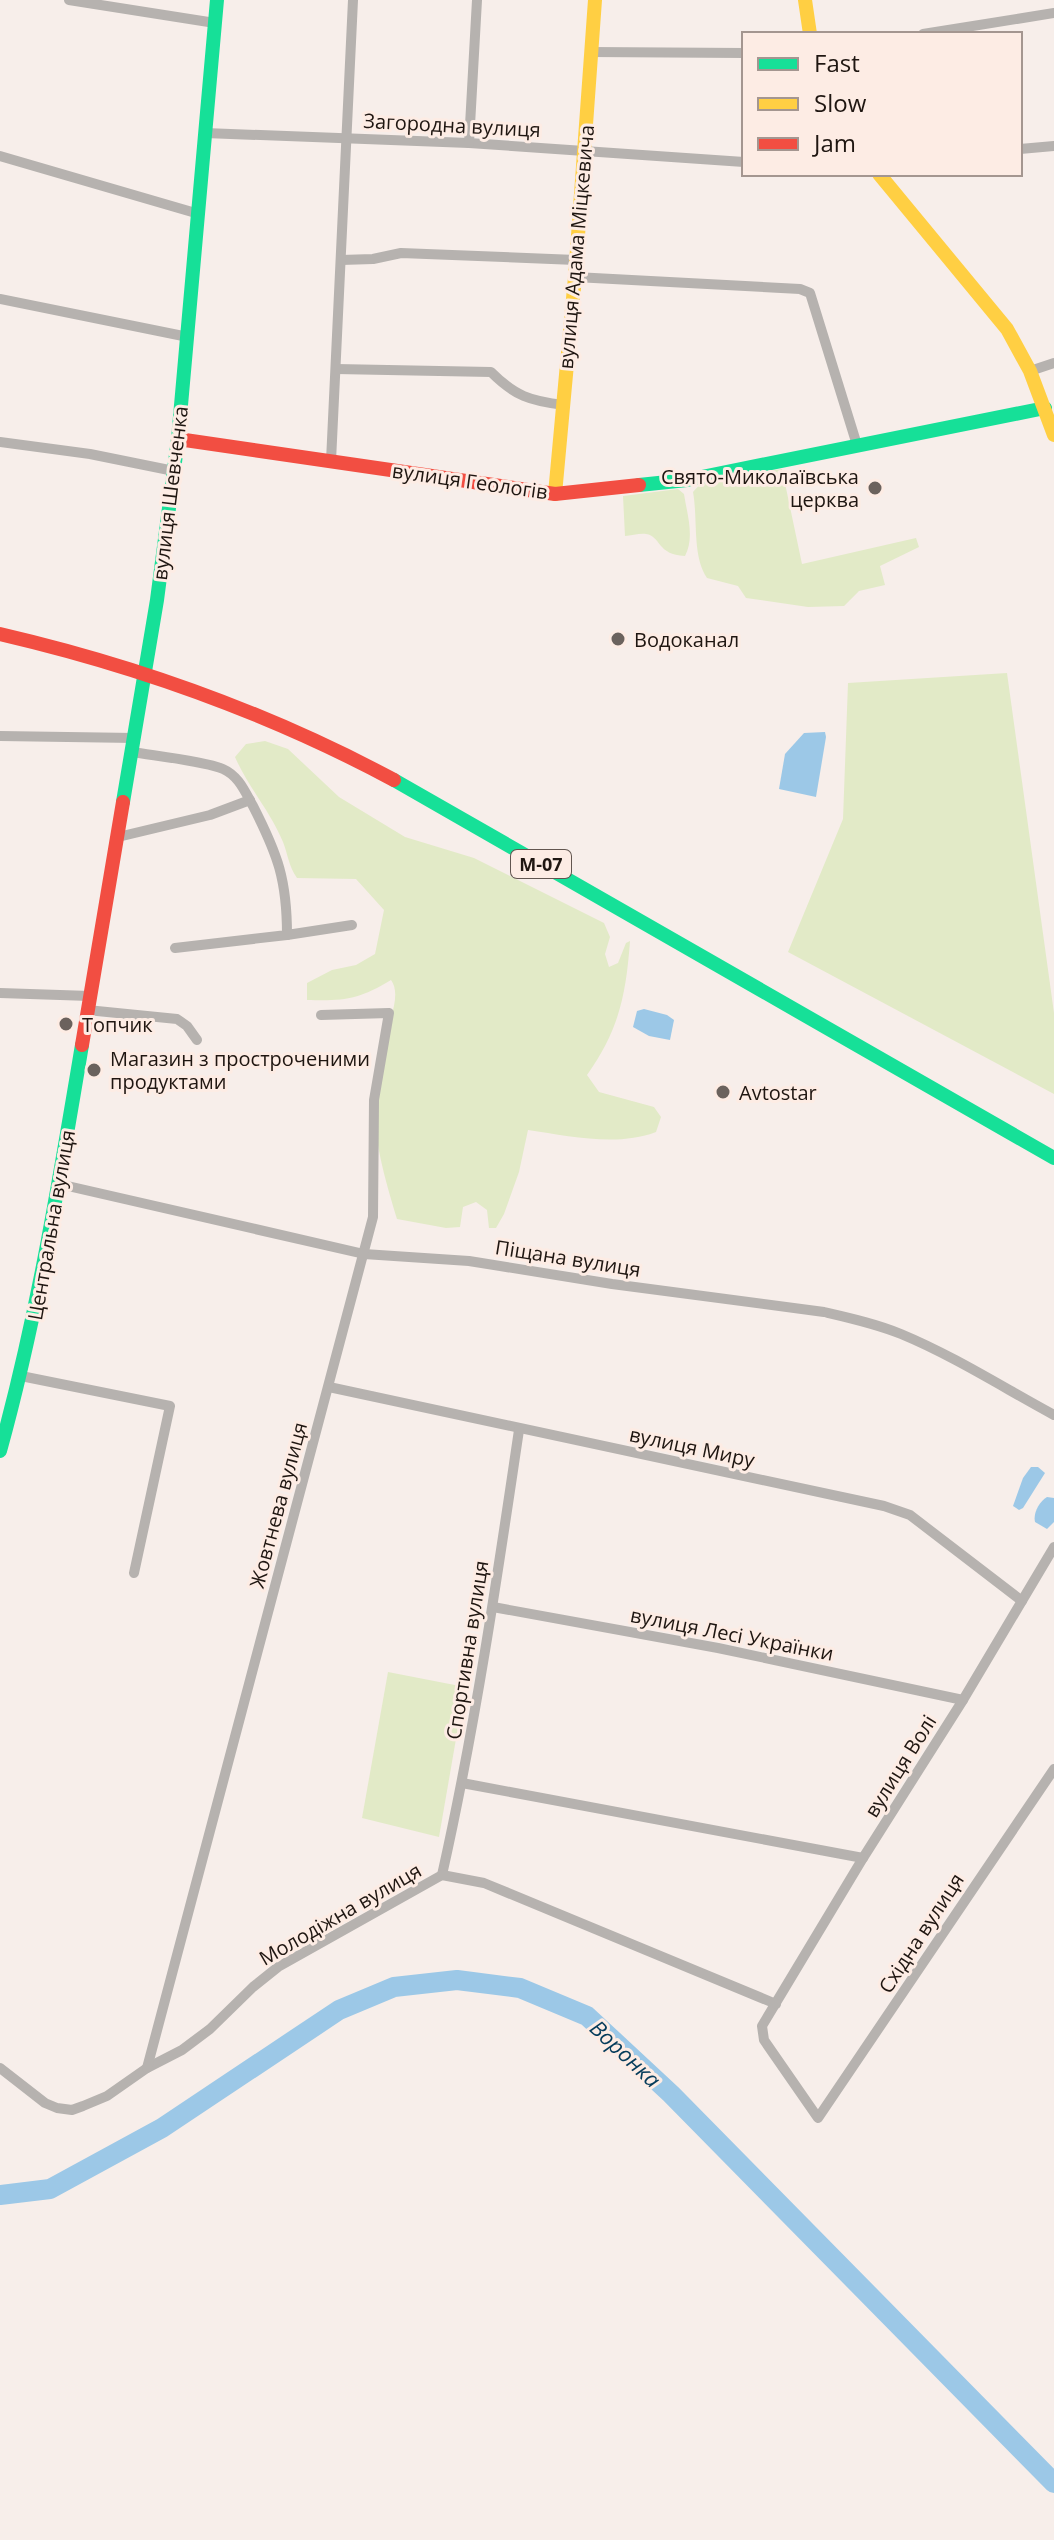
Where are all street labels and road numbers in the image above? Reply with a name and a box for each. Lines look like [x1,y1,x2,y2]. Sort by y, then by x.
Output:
street label: Загородна вулиця [363,107,541,143]
street label: вулиця Адама Міцкевича [552,124,600,370]
street label: вулиця Шевченка [146,404,194,582]
street label: вулиця Геологів [391,457,549,505]
road number: М-07 [511,850,571,878]
street label: Центральна вулиця [21,1128,81,1322]
street label: Піщана вулиця [493,1233,643,1283]
street label: Жовтнева вулиця [243,1419,313,1591]
street label: вулиця Миру [627,1421,758,1474]
street label: Спортивна вулиця [440,1558,494,1742]
street label: вулиця Лесі Українки [628,1601,836,1667]
street label: вулиця Волі [858,1710,942,1822]
street label: Молодіжна вулиця [254,1857,426,1971]
street label: Східна вулиця [872,1868,970,1998]

